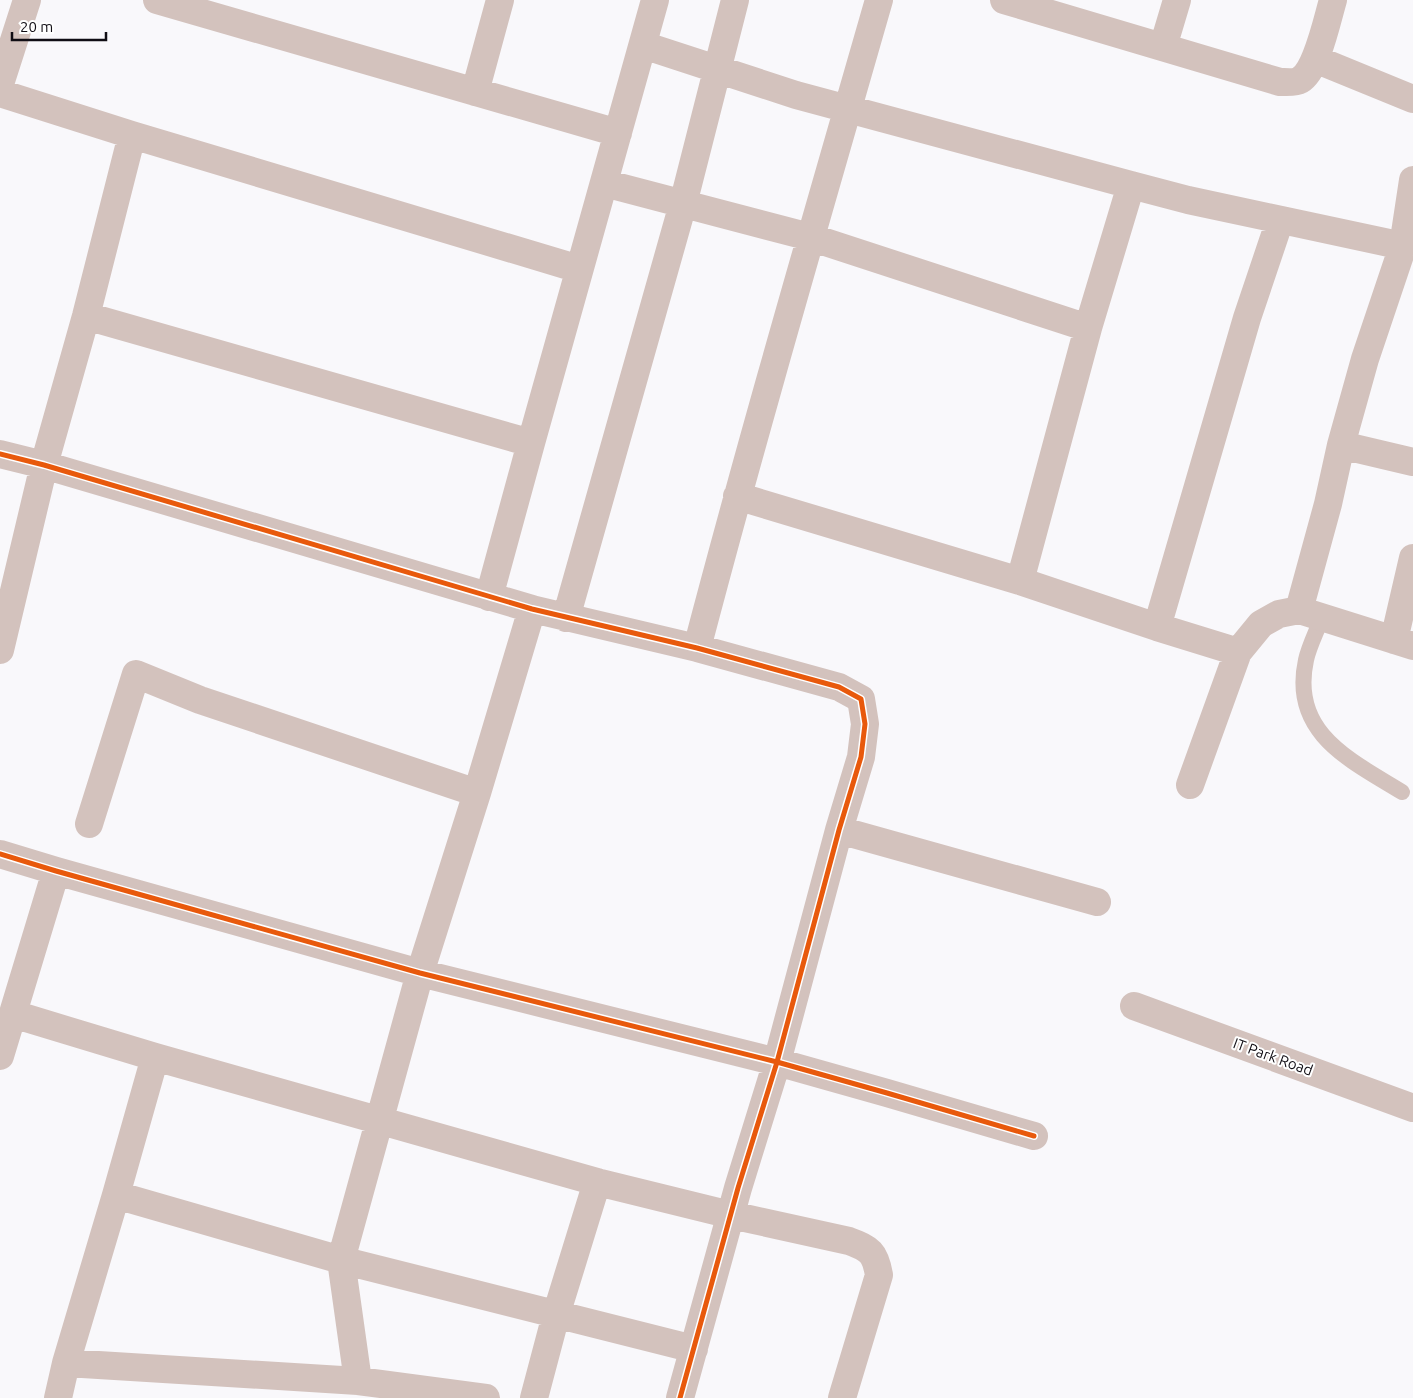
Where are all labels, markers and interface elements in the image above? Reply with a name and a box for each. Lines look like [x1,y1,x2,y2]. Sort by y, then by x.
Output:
scale bar [12,10,106,42]
text: 20 m [20,18,53,35]
street label: IT Park Road [1231,1034,1315,1079]

